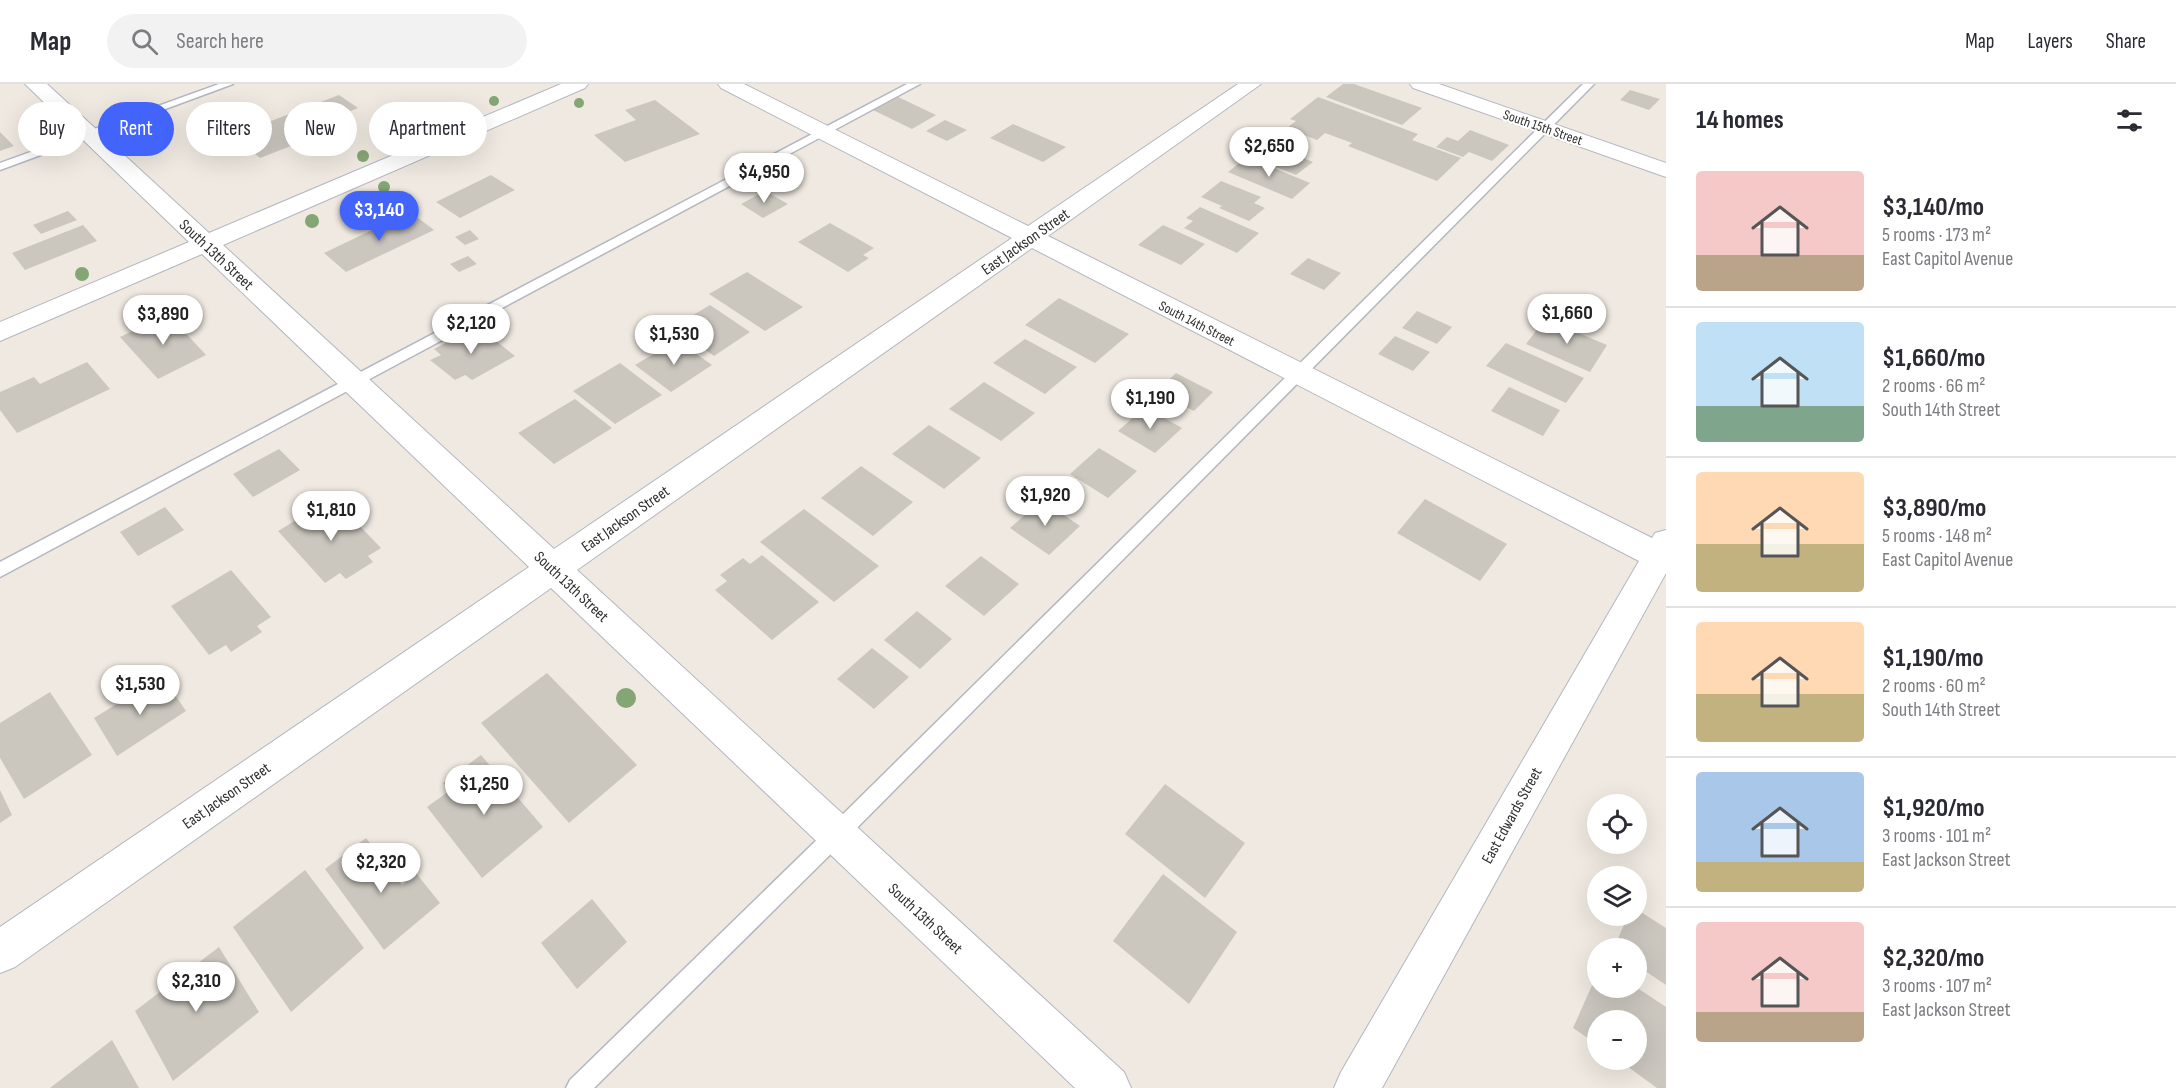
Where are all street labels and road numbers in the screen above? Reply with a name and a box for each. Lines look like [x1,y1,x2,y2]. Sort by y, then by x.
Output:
street label: South 15th Street [1501,106,1585,149]
street label: East Jackson Street [978,205,1074,280]
street label: South 13th Street [175,216,257,294]
street label: South 14th Street [1156,297,1238,350]
street label: East Jackson Street [578,482,674,557]
street label: South 13th Street [530,548,612,626]
street label: East Jackson Street [179,759,275,834]
street label: East Edwards Street [1478,764,1547,867]
street label: South 13th Street [884,880,966,958]

